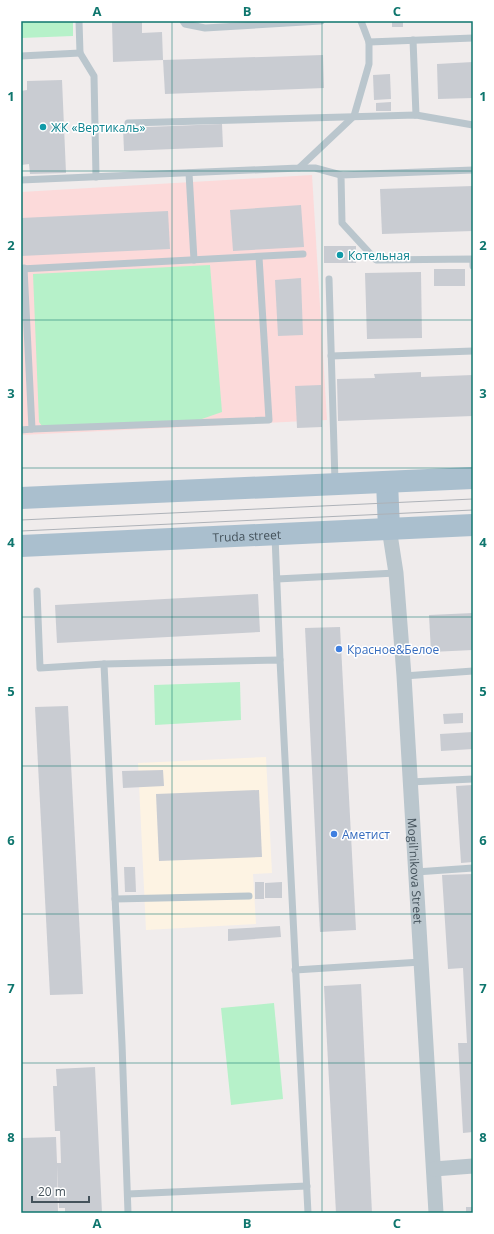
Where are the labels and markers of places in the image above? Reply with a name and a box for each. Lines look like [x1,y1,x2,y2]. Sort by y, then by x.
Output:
place label: ЖК «Вертикаль» [51,119,145,136]
marker: ЖК «Вертикаль» [38,122,48,132]
place label: Котельная [348,247,410,264]
marker: Котельная [335,250,345,260]
place label: Красное&Белое [347,641,440,658]
marker: Красное&Белое [334,644,344,654]
place label: Аметист [342,826,390,843]
marker: Аметист [329,829,339,839]

